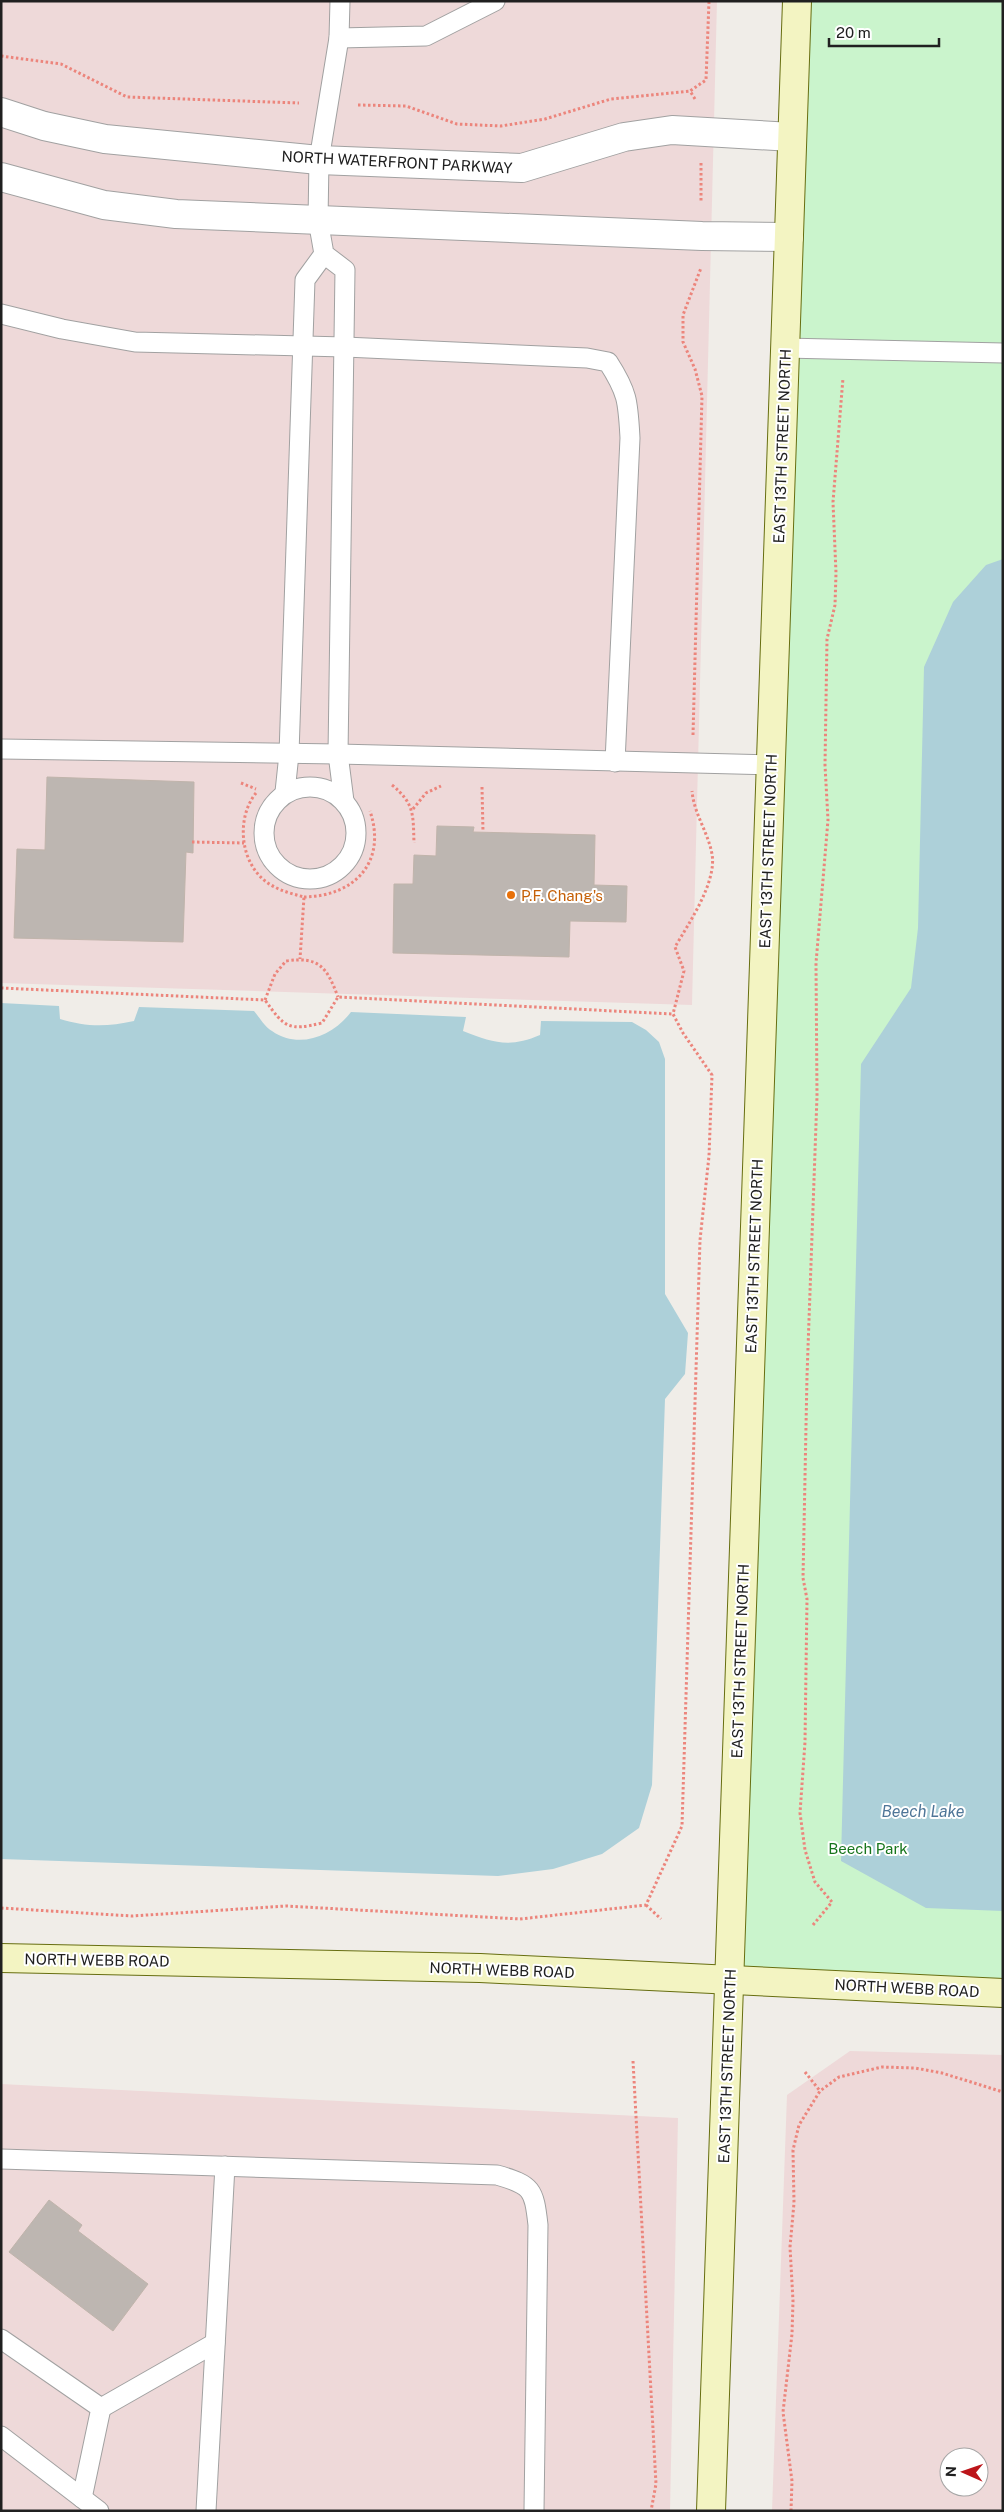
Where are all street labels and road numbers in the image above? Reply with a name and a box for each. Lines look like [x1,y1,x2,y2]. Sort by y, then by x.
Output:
street label: NORTH WATERFRONT PARKWAY [281,147,513,177]
street label: EAST 13TH STREET NORTH [770,348,794,544]
street label: EAST 13TH STREET NORTH [756,753,780,949]
street label: EAST 13TH STREET NORTH [742,1158,766,1354]
street label: EAST 13TH STREET NORTH [728,1563,752,1759]
street label: NORTH WEBB ROAD [24,1950,170,1970]
street label: NORTH WEBB ROAD [429,1959,575,1981]
street label: EAST 13TH STREET NORTH [715,1968,739,2164]
street label: NORTH WEBB ROAD [834,1976,980,2000]

